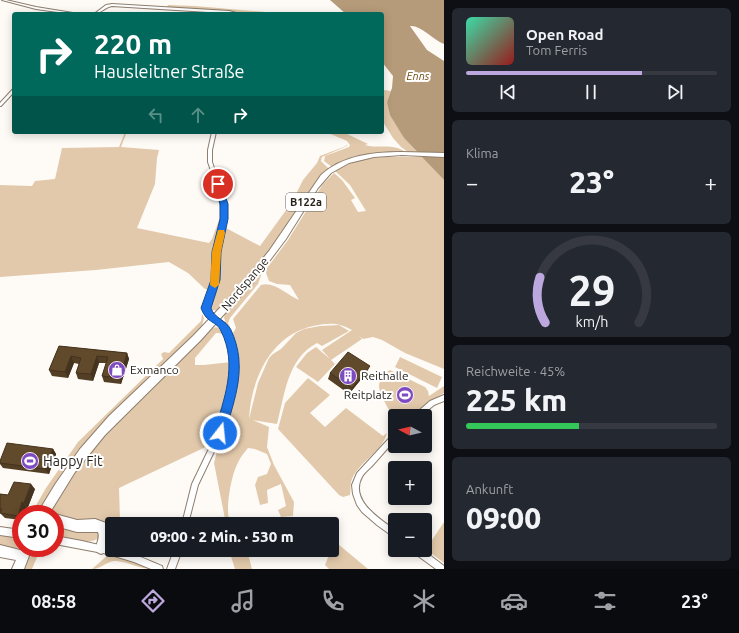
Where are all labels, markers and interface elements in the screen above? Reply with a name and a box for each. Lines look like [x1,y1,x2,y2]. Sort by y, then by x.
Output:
text: Open Road [526,26,603,43]
icon: right [28,28,80,80]
text: 220 m [94,28,172,59]
text: Tom Ferris [526,43,587,57]
text: Hausleitner Straße [94,61,245,81]
water label: Enns [407,70,430,82]
icon: previous [497,81,519,103]
icon: pause [580,81,602,103]
icon: next [664,81,686,103]
icon: left [145,104,167,126]
icon: ahead [187,104,209,126]
icon: right [229,104,251,126]
text: Klima [466,146,498,160]
text: 23° [569,165,614,199]
pin [201,167,235,201]
text: − [466,170,478,195]
text: + [705,170,717,195]
icon: arrive [207,173,229,195]
road number: B122a [286,193,326,211]
street label: Nordspange [218,254,271,313]
text: 29 [568,266,615,313]
text: km/h [575,313,608,329]
shop icon: Exmanco [107,360,127,380]
place label: Exmanco [130,363,179,376]
text: Reichweite · 45% [466,364,565,378]
building icon: Reithalle [338,366,358,386]
place label: Reithalle [361,369,409,382]
text: 225 km [466,383,567,417]
sports icon: Reitplatz [395,385,415,405]
place label: Reitplatz [344,388,392,401]
north arrow [388,409,432,453]
map controls [388,409,432,557]
position arrow [199,412,241,454]
sports icon: Happy Fit [20,451,40,471]
place label: Happy Fit [43,453,103,469]
button: + [388,461,432,505]
text: Ankunft [466,482,513,496]
text: 09:00 [466,501,541,535]
speed limit sign: 30 [12,505,64,557]
button: − [388,513,432,557]
text: 09:00 · 2 Min. · 530 m [150,528,294,545]
icon: directions [139,587,167,615]
icon: music [229,587,257,615]
icon: phone [319,587,347,615]
icon: climate [410,587,438,615]
icon: car [500,587,528,615]
icon: filters [591,587,619,615]
text: 08:58 [31,591,76,611]
text: 23° [681,591,708,611]

